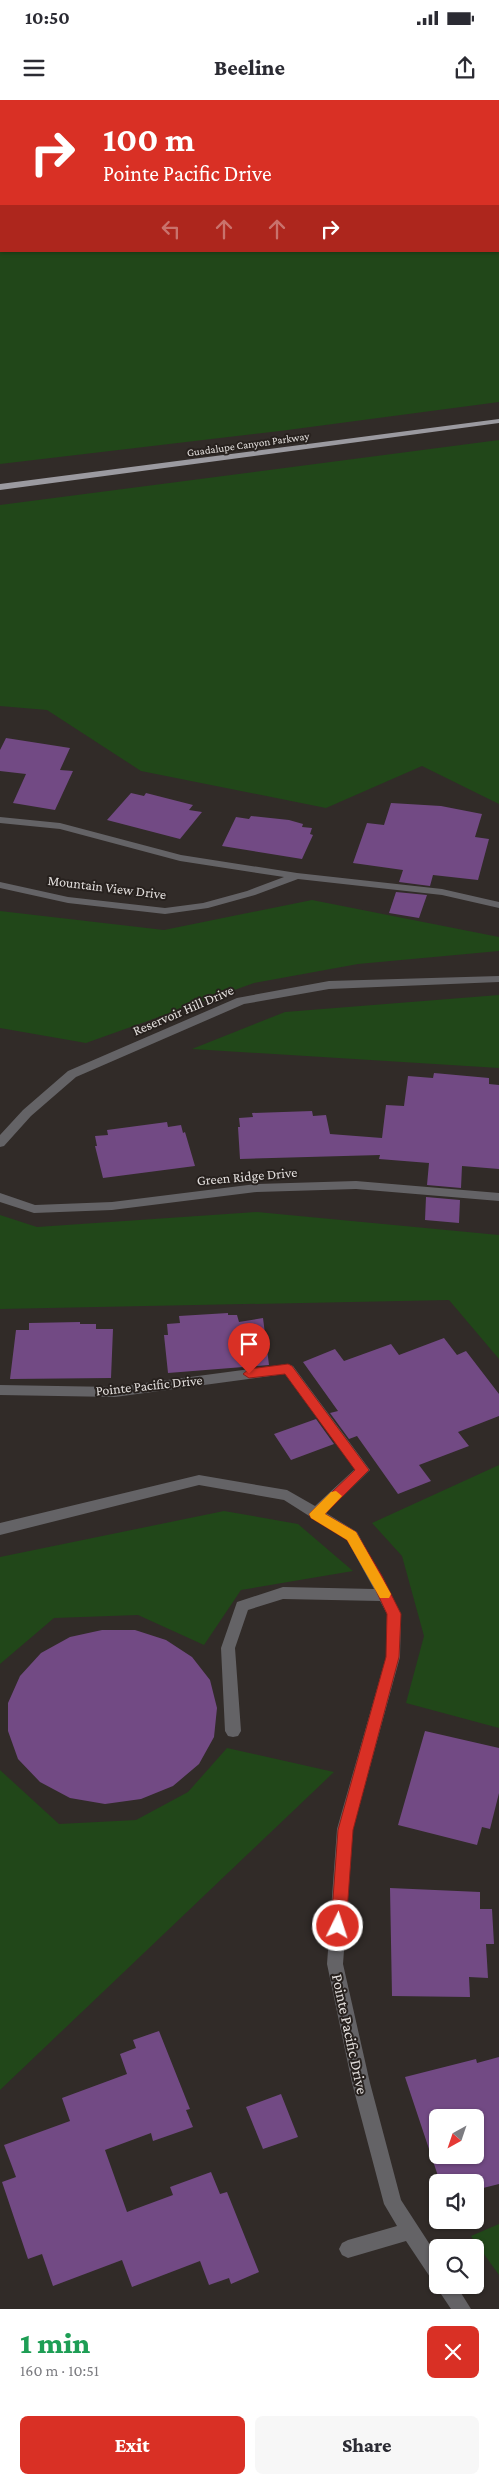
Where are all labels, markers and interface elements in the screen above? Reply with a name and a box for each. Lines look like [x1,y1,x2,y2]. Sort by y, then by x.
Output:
text: 10:50 [25,7,70,28]
icon: menu [20,54,48,82]
icon: share [451,54,479,82]
text: Beeline [214,55,285,80]
icon: right [20,120,85,185]
text: 100 m [103,120,195,159]
text: Pointe Pacific Drive [103,161,272,186]
icon: left [157,215,185,243]
icon: ahead [210,215,238,243]
icon: ahead [263,215,291,243]
icon: right [316,215,344,243]
street label: Guadalupe Canyon Parkway [186,429,311,460]
street label: Mountain View Drive [47,872,167,902]
street label: Reservoir Hill Drive [130,981,236,1039]
street label: Green Ridge Drive [196,1164,298,1188]
pin [228,1323,270,1374]
icon: arrive [235,1330,263,1358]
street label: Pointe Pacific Drive [95,1371,203,1399]
position arrow [311,1899,363,1951]
street label: Pointe Pacific Drive [329,1972,371,2096]
north arrow [429,2109,484,2164]
map controls [429,2109,484,2294]
button: sound [429,2174,484,2229]
button: search [429,2239,484,2294]
text: 1 min [20,2326,90,2359]
button: close [427,2326,479,2378]
text: 160 m · 10:51 [20,2362,99,2379]
button: Exit [20,2416,245,2474]
button: Share [255,2416,479,2474]

